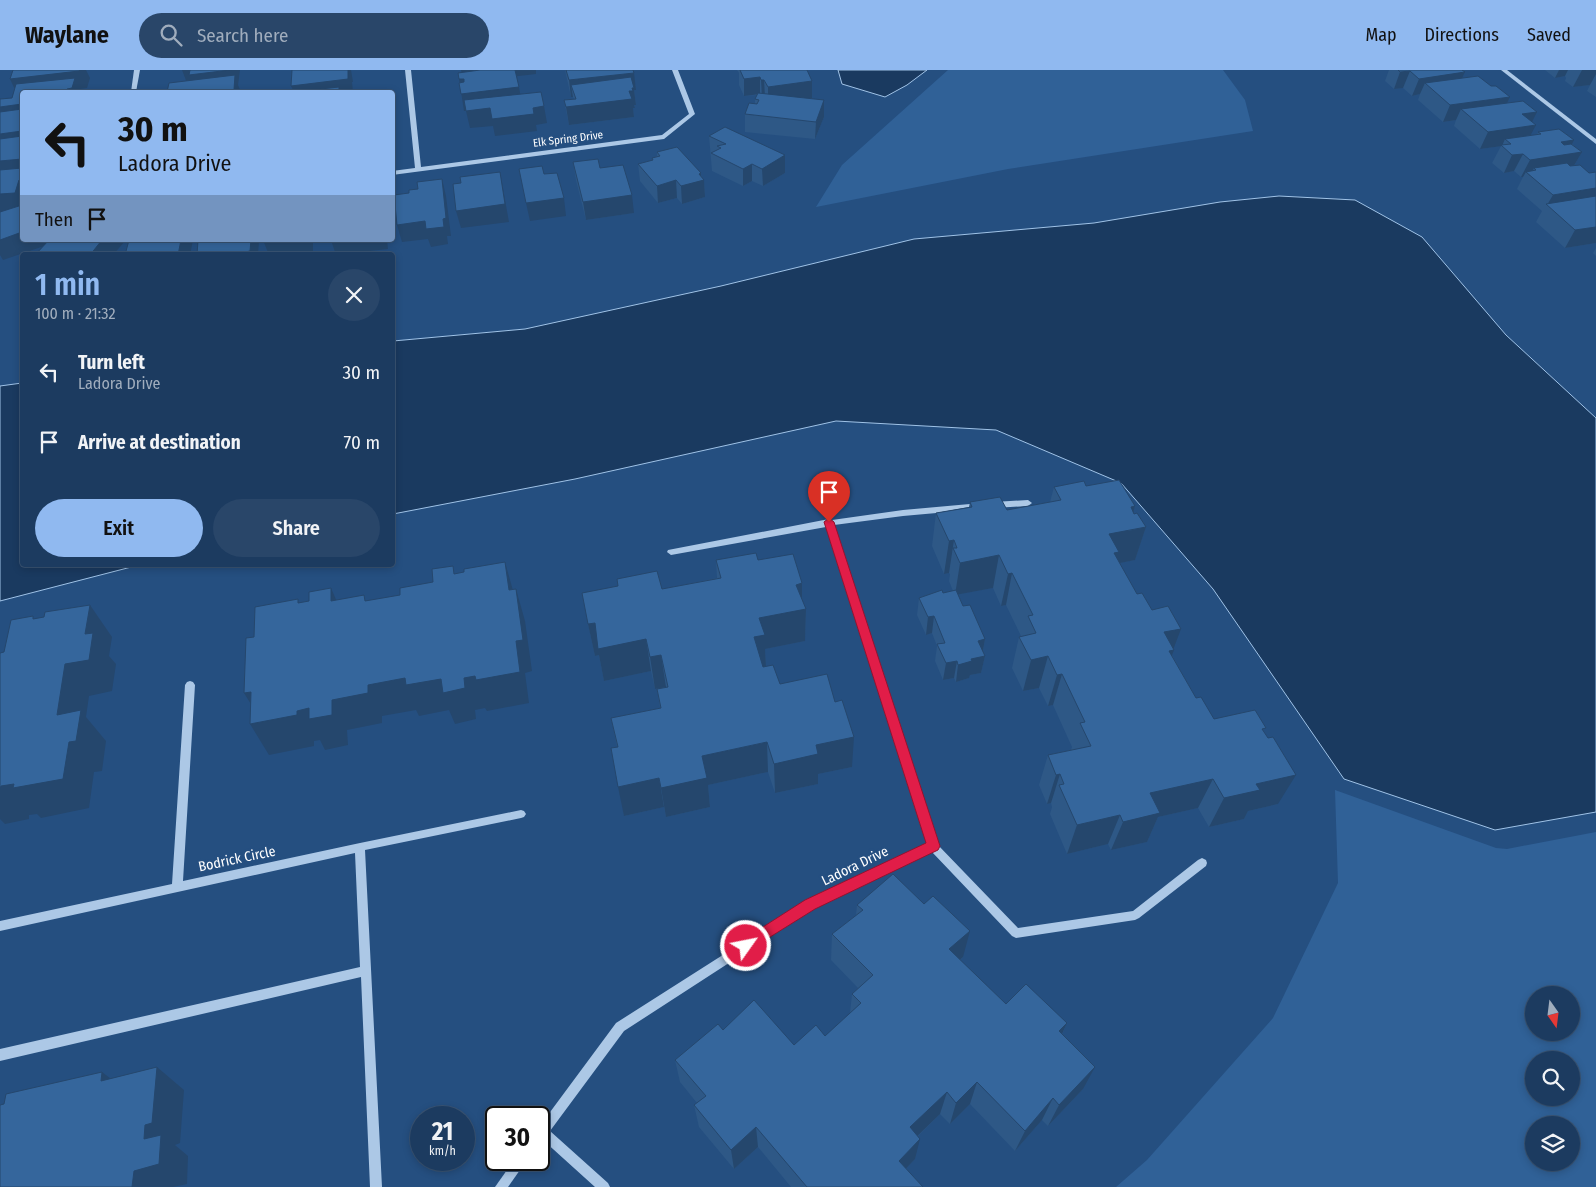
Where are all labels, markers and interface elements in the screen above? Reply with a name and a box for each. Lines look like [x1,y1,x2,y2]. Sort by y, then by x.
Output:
search box [139,13,489,58]
text: Waylane [25,21,109,49]
icon: search [157,21,185,49]
text: Search here [197,24,288,47]
text: Map [1365,24,1397,46]
text: Directions [1425,24,1499,46]
text: Saved [1527,24,1571,46]
text: 30 m [118,108,188,150]
icon: left [35,110,100,175]
street label: Elk Spring Drive [532,128,604,150]
text: Ladora Drive [118,150,231,177]
icon: arrive [83,205,111,233]
text: Then [35,208,73,231]
text: 1 min [35,267,100,303]
button: close [328,269,380,321]
text: 100 m · 21:32 [35,304,116,323]
text: Turn left [78,351,145,374]
icon: left [35,358,63,386]
text: 30 m [342,361,380,384]
text: Ladora Drive [78,374,160,393]
icon: arrive [35,428,63,456]
text: Arrive at destination [78,431,241,454]
text: 70 m [344,431,380,454]
pin [808,471,850,522]
icon: arrive [815,478,843,506]
button: Exit [35,499,203,557]
button: Share [213,499,380,557]
street label: Bodrick Circle [197,843,277,875]
street label: Ladora Drive [819,843,891,889]
position arrow [719,919,771,971]
north arrow [1525,986,1580,1041]
map controls [1525,986,1580,1171]
button: search [1525,1051,1580,1106]
speed limit sign: 30 [485,1106,550,1171]
button: layers [1525,1116,1580,1171]
text: 21 [432,1117,453,1147]
text: km/h [429,1144,456,1158]

